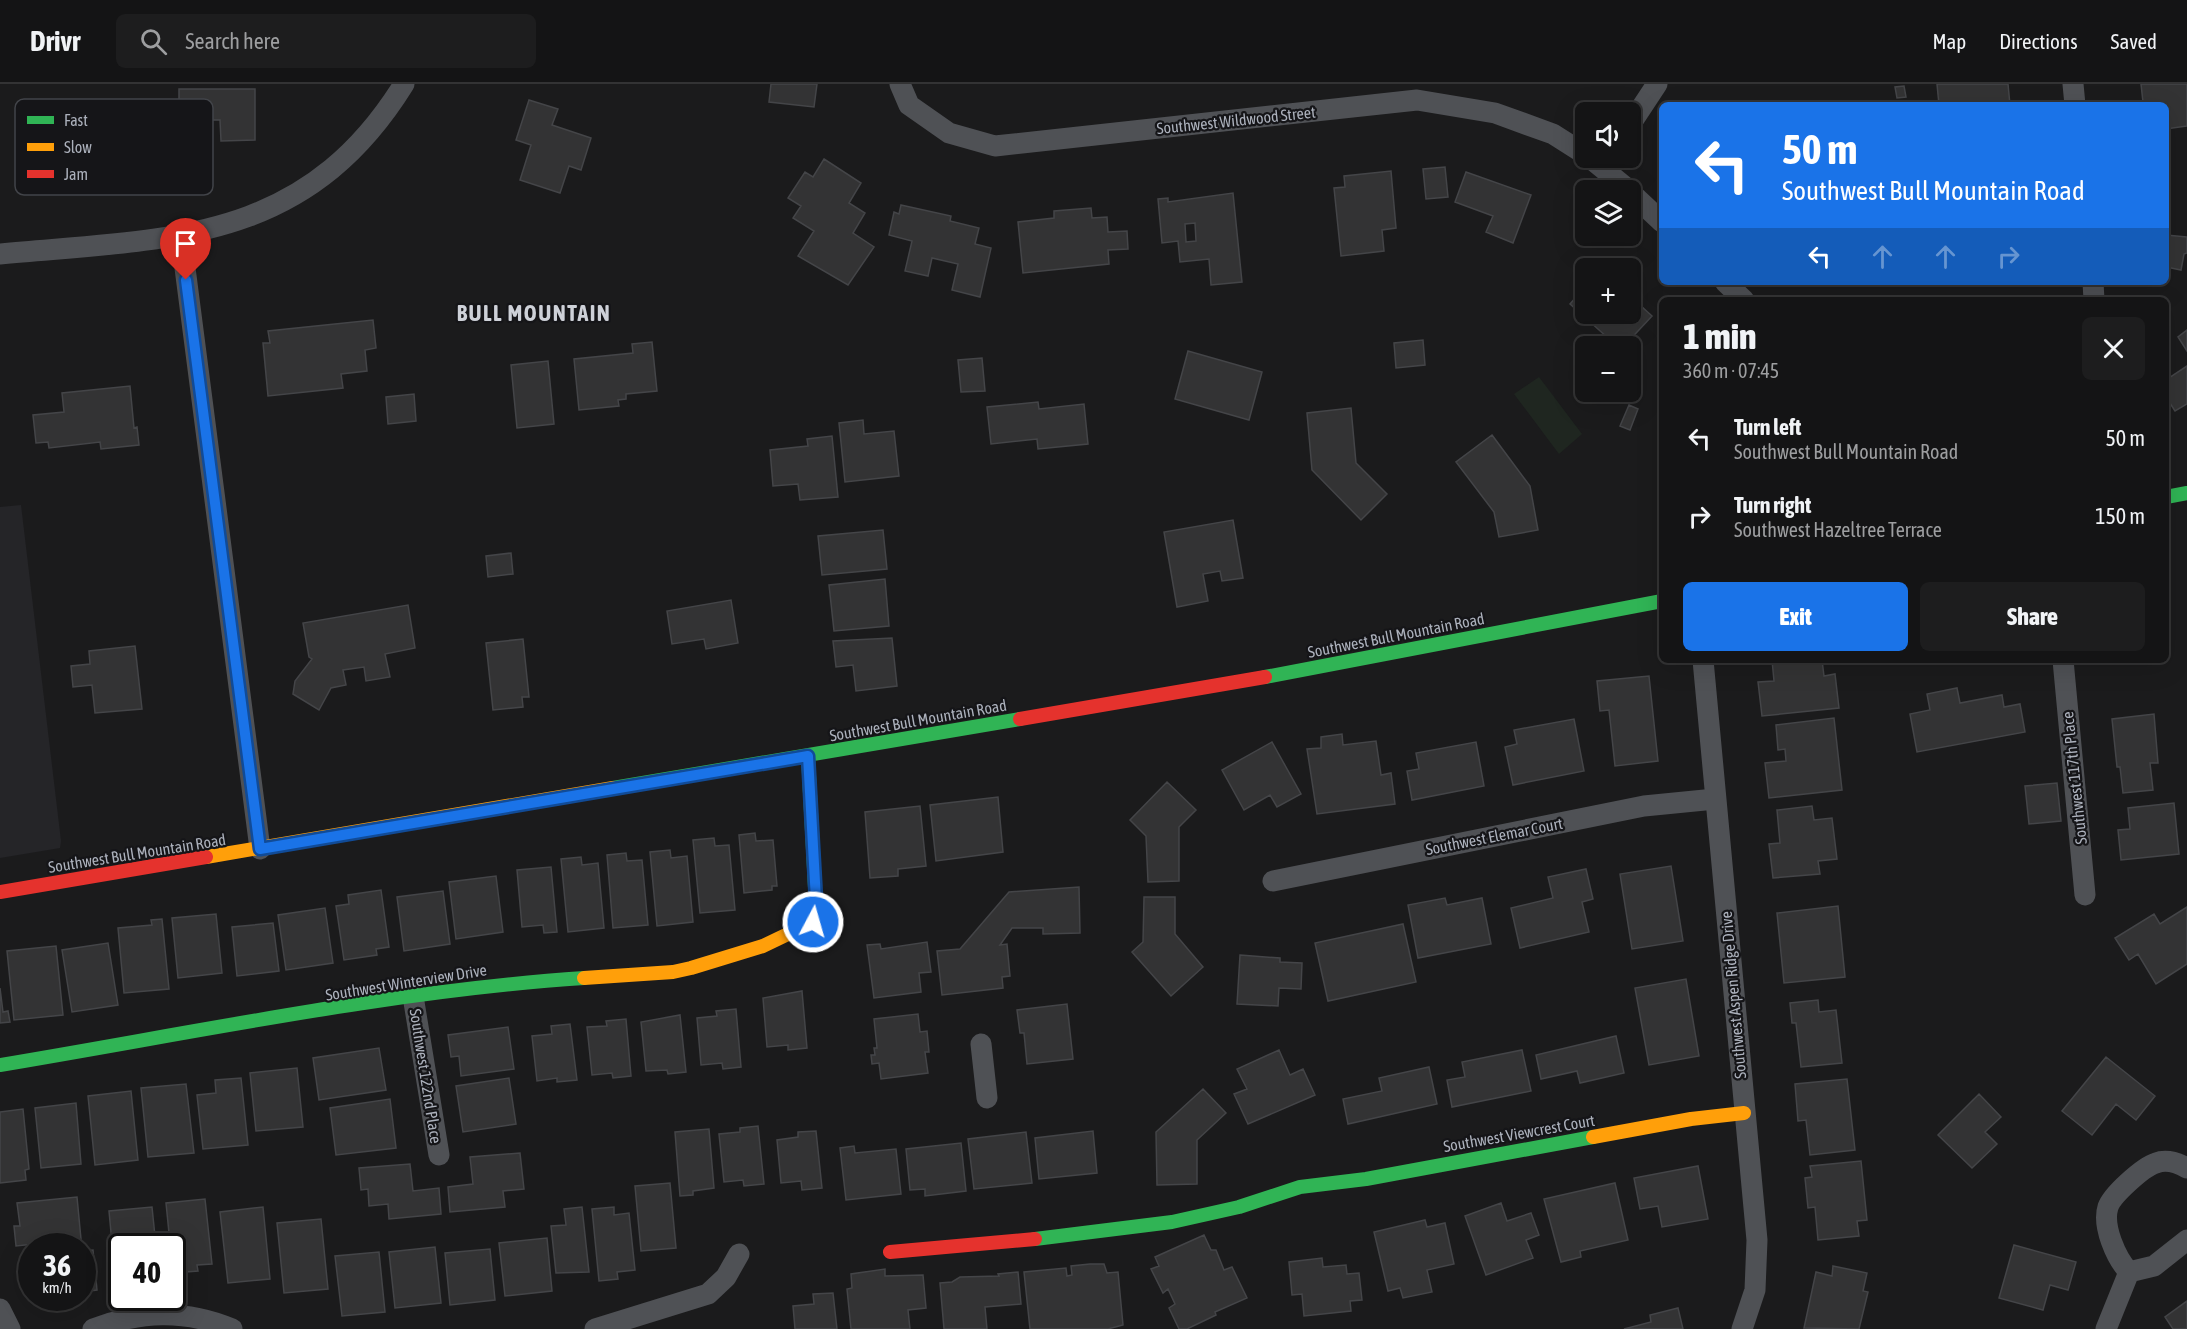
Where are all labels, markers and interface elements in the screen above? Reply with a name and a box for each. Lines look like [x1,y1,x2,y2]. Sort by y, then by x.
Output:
search box [116,14,536,68]
text: Drivr [30,25,80,57]
icon: search [137,25,170,58]
text: Search here [185,28,280,54]
text: Map [1932,29,1966,53]
text: Directions [1999,29,2078,53]
text: Saved [2111,29,2157,53]
legend [15,99,213,195]
map controls [1575,102,1641,402]
button: sound [1575,102,1641,168]
street label: Southwest Wildwood Street [1156,103,1317,137]
text: Fast [64,111,88,129]
text: 50 m [1782,125,1857,173]
icon: left [1683,126,1761,204]
text: Slow [64,138,92,156]
text: Jam [64,165,88,183]
text: Southwest Bull Mountain Road [1782,175,2085,206]
button: layers [1575,180,1641,246]
pin [160,218,211,280]
icon: arrive [169,227,202,260]
icon: left [1803,240,1836,273]
icon: ahead [1866,240,1899,273]
icon: ahead [1929,240,1962,273]
icon: right [1992,240,2025,273]
button: + [1575,258,1641,324]
district label: BULL MOUNTAIN [457,300,611,326]
text: 1 min [1683,315,1757,357]
button: close [2082,317,2145,380]
button: − [1575,336,1641,402]
text: 360 m · 07:45 [1683,359,1779,382]
text: Turn left [1734,414,1801,440]
icon: left [1683,422,1716,455]
text: 50 m [2105,425,2145,451]
text: Southwest Bull Mountain Road [1734,440,1958,463]
text: Turn right [1734,492,1811,518]
icon: right [1683,500,1716,533]
text: 150 m [2095,503,2145,529]
text: Southwest Hazeltree Terrace [1734,518,1942,541]
button: Exit [1683,582,1908,651]
button: Share [1920,582,2145,651]
street label: Southwest Bull Mountain Road [1306,609,1486,661]
street label: Southwest Bull Mountain Road [828,696,1008,744]
street label: Southwest 117th Place [2058,711,2090,845]
street label: Southwest Elemar Court [1424,814,1564,858]
street label: Southwest Bull Mountain Road [47,830,227,876]
position arrow [781,890,845,954]
street label: Southwest Aspen Ridge Drive [1717,910,1750,1080]
street label: Southwest Winterview Drive [324,960,488,1004]
street label: Southwest 122nd Place [406,1007,446,1145]
street label: Southwest Viewcrest Court [1442,1111,1596,1155]
speed limit sign: 40 [108,1233,186,1311]
text: 36 [43,1248,71,1282]
text: km/h [42,1279,72,1296]

